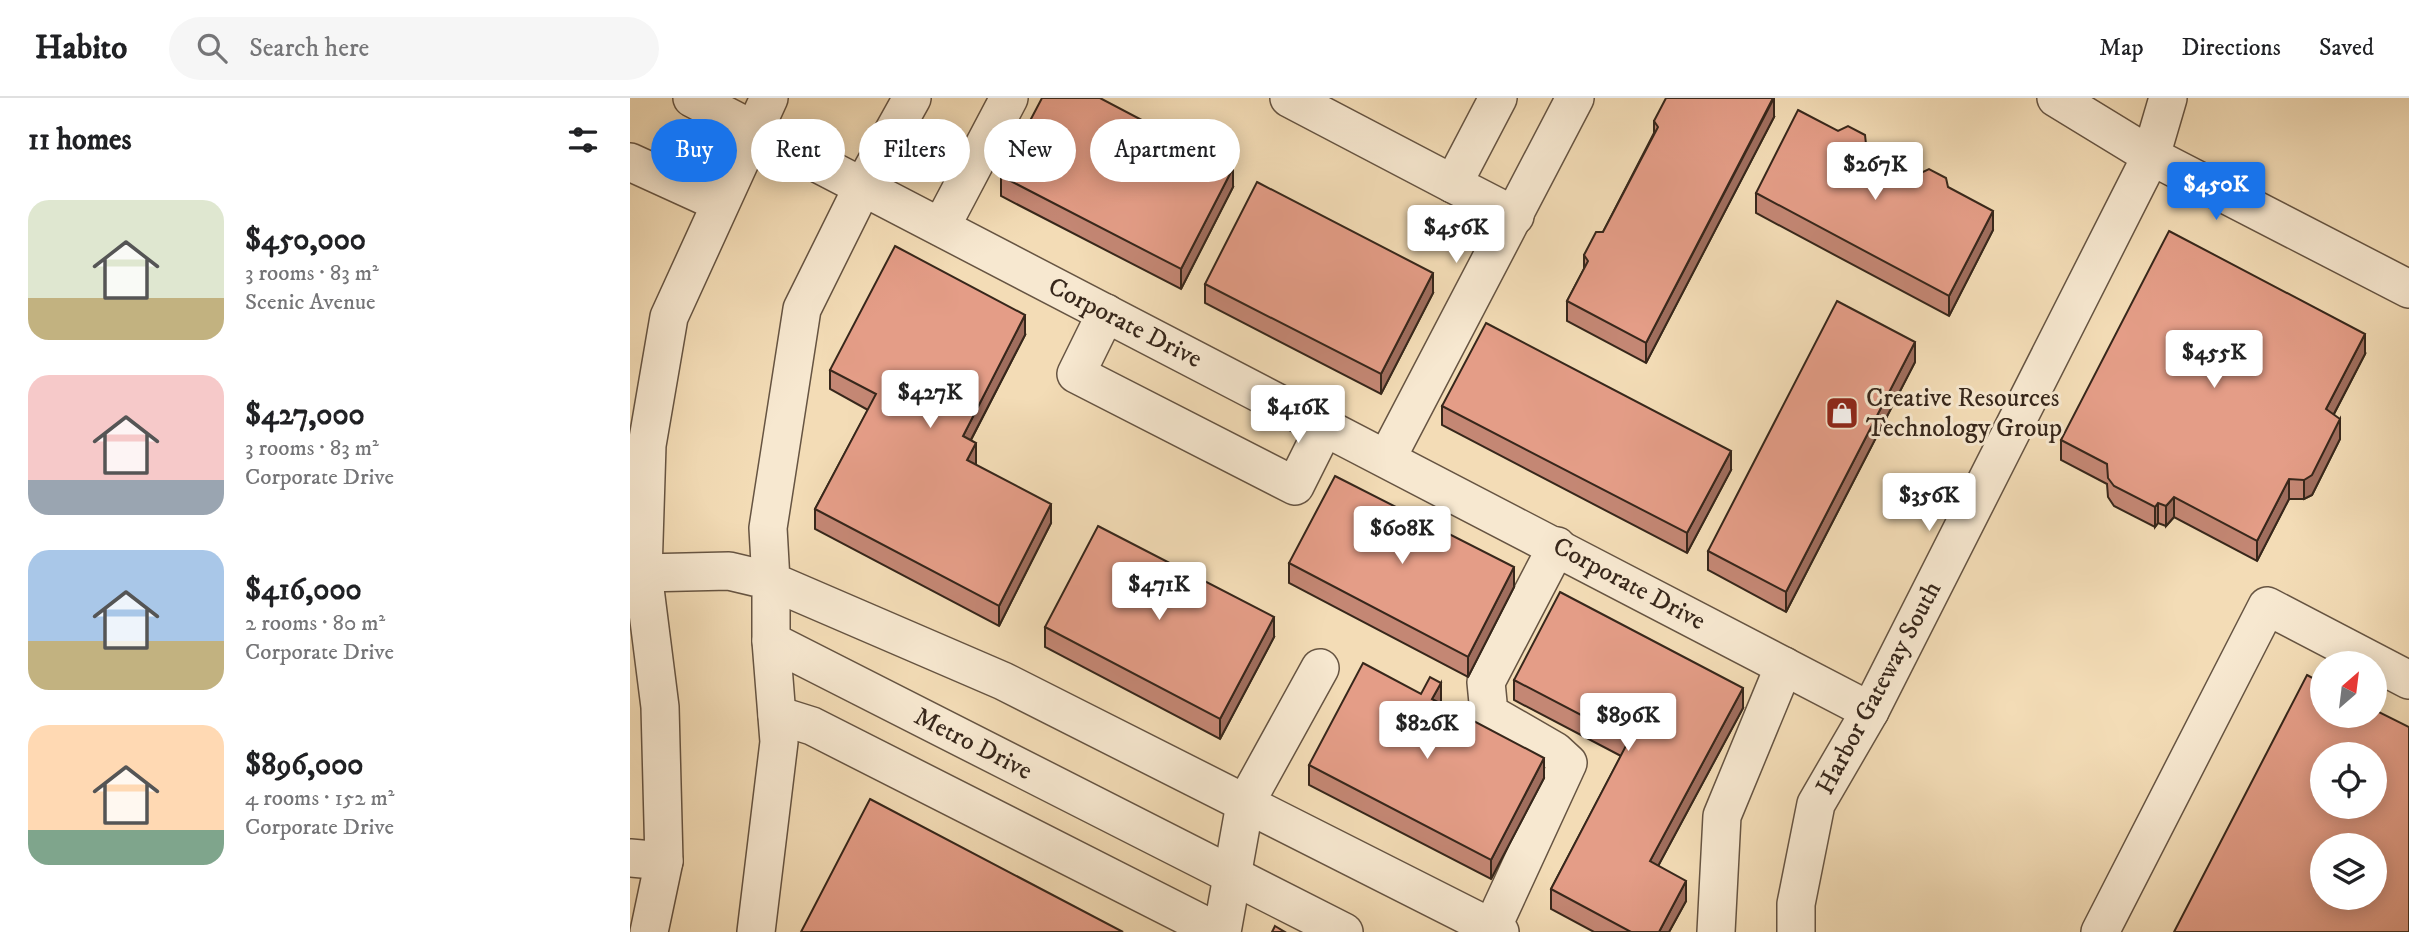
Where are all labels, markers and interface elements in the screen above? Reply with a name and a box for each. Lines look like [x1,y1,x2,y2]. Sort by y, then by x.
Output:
search box [169,17,659,80]
text: Habito [35,28,127,69]
icon: search [193,29,231,67]
text: Search here [249,32,369,65]
text: Map [2099,33,2144,63]
text: Directions [2182,33,2281,63]
text: Saved [2319,33,2374,63]
chip: Buy [651,119,737,182]
chip: Rent [751,119,845,182]
chip: Filters [859,119,970,182]
chip: New [984,119,1076,182]
chip: Apartment [1090,119,1240,182]
icon: filters [564,121,602,159]
text: 11 homes [28,122,132,159]
pin: $267K [1826,142,1924,202]
text: $267K [1843,150,1907,179]
pin: $450K [2167,162,2265,222]
text: $450K [2183,170,2249,199]
pin: $456K [1407,206,1505,265]
text: $456K [1423,213,1489,242]
text: $450,000 [245,222,366,259]
icon: home [84,228,168,312]
text: 3 rooms · 83 m² [245,259,379,288]
street label: Corporate Drive [1042,270,1208,376]
text: Scenic Avenue [245,288,376,317]
pin: $455K [2165,330,2263,390]
text: $455K [2182,338,2246,367]
pin: $427K [881,370,979,430]
text: $427K [898,378,962,407]
place label: Creative Resources Technology Group [1866,382,2062,445]
pin: $416K [1249,386,1347,445]
text: $416K [1267,393,1329,422]
shop icon: Creative Resources Technology Group [1823,394,1861,432]
text: $427,000 [245,397,365,434]
icon: home [84,403,168,487]
text: 3 rooms · 83 m² [245,434,379,463]
text: Corporate Drive [245,463,394,492]
pin: $356K [1880,474,1978,533]
text: $356K [1899,481,1959,510]
pin: $608K [1353,506,1451,566]
text: $608K [1370,514,1434,543]
street label: Corporate Drive [1547,530,1711,638]
pin: $471K [1110,562,1208,622]
text: $471K [1128,570,1190,599]
text: $416,000 [245,572,362,609]
street label: Harbor Gateway South [1809,575,1949,800]
icon: home [84,578,168,662]
text: 2 rooms · 80 m² [245,609,385,638]
text: Corporate Drive [245,638,394,667]
north arrow [2310,651,2387,728]
map controls [2310,651,2387,910]
pin: $896K [1579,694,1677,753]
street label: Metro Drive [908,700,1038,788]
text: $896K [1596,701,1660,730]
pin: $826K [1378,702,1476,761]
text: $826K [1395,709,1459,738]
button: locate [2310,742,2387,819]
text: $896,000 [245,747,363,784]
icon: home [84,753,168,837]
text: 4 rooms · 152 m² [245,784,394,813]
text: Corporate Drive [245,813,394,842]
button: layers [2310,833,2387,910]

